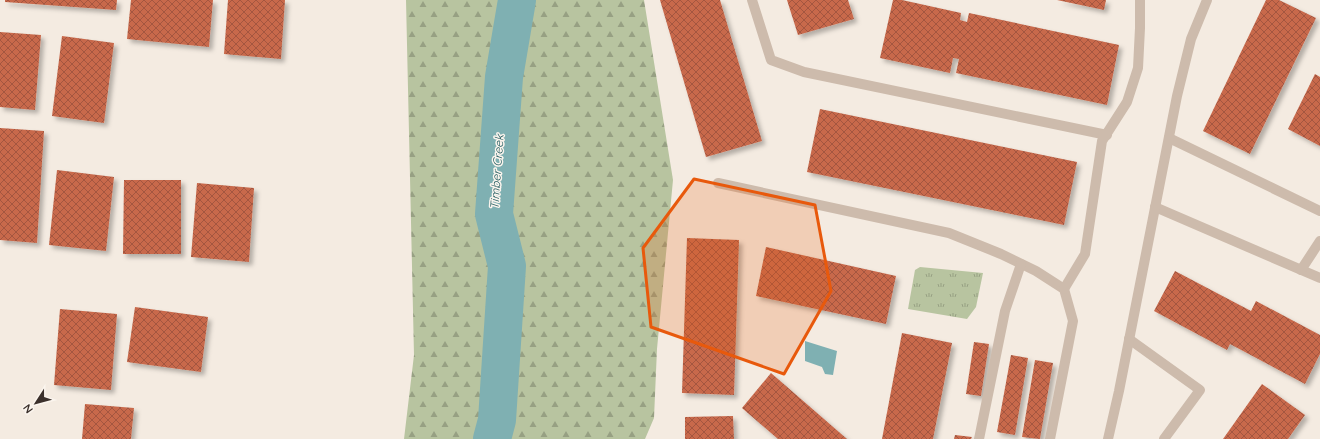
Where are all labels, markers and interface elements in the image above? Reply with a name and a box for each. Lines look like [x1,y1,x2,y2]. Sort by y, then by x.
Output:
water label: Timber Creek [486,133,507,210]
north arrow [16,383,56,423]
text: N [20,401,36,416]

